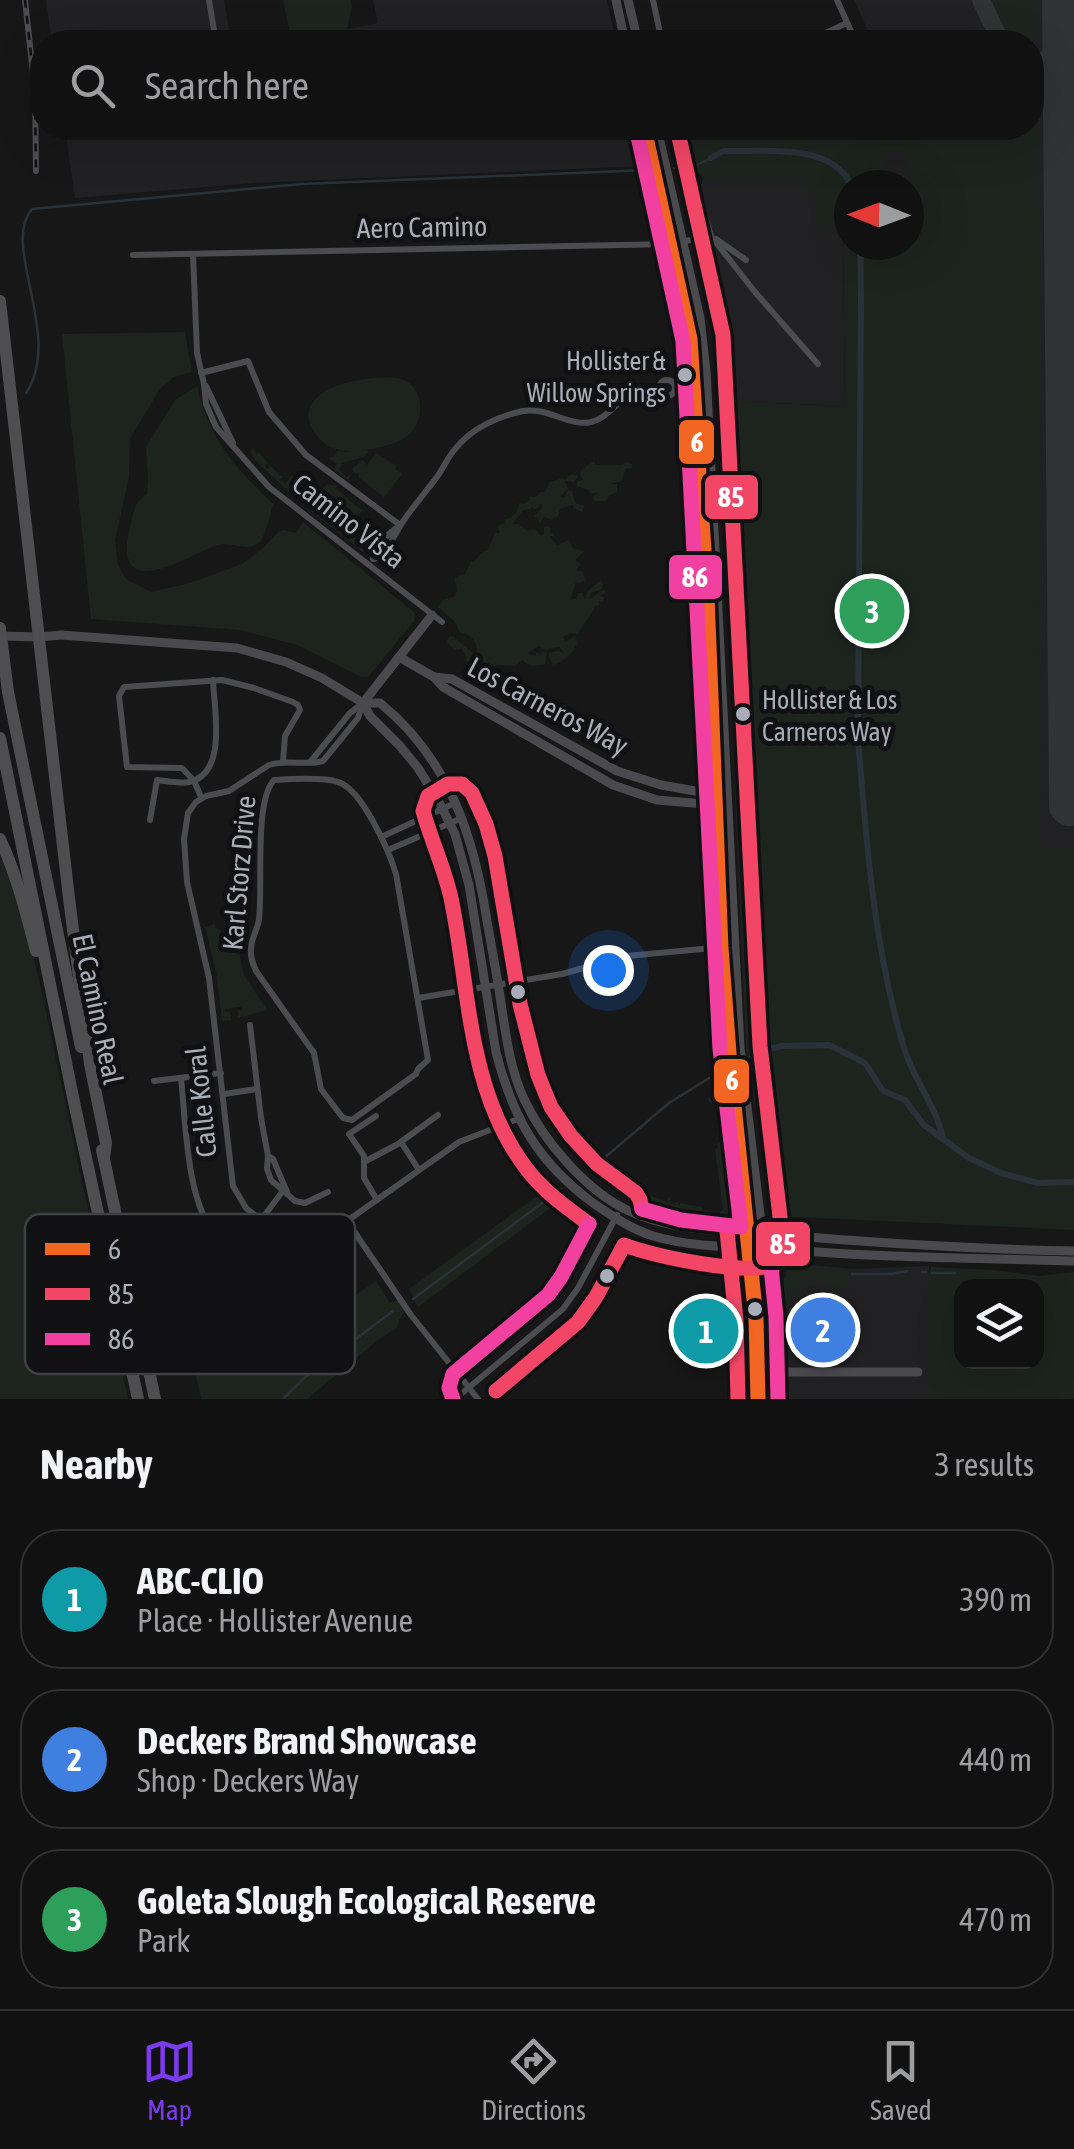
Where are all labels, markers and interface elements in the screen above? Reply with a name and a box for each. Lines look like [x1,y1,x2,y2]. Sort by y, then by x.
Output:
search box [30,30,1044,140]
icon: search [65,58,120,113]
text: Search here [145,64,309,107]
north arrow [834,170,924,260]
street label: Aero Camino [356,210,488,244]
place label: Hollister & Willow Springs [527,346,666,408]
marker: Hollister & Willow Springs [675,365,695,385]
line badge: 6 [677,418,716,466]
text: 6 [690,426,704,458]
street label: Camino Vista [286,467,412,575]
line badge: 85 [703,473,760,521]
text: 85 [718,481,744,513]
line badge: 86 [667,553,724,601]
text: 86 [682,561,708,593]
pin: 3 [840,574,904,648]
street label: Los Carneros Way [462,650,634,762]
place label: Hollister & Los Carneros Way [762,685,897,747]
marker: Hollister & Los Carneros Way [733,704,753,724]
street label: Karl Storz Drive [216,794,262,952]
street label: El Camino Real [66,931,130,1088]
your location [583,945,634,996]
unlabelled marker [508,982,528,1002]
street label: Calle Koral [179,1044,223,1159]
line badge: 6 [712,1057,751,1105]
text: 6 [725,1064,739,1096]
legend [25,1214,355,1374]
line badge: 85 [754,1220,812,1268]
text: 85 [770,1228,796,1260]
text: 6 [108,1233,121,1265]
unlabelled marker [597,1266,617,1286]
text: 85 [108,1278,134,1310]
map controls [954,1279,1044,1369]
button: layers [954,1279,1044,1369]
pin: 2 [790,1292,856,1368]
pin: 1 [674,1294,738,1368]
unlabelled marker [745,1299,765,1319]
text: 86 [108,1323,134,1355]
text: Nearby [40,1440,153,1488]
text: 3 results [935,1446,1034,1483]
text: ABC-CLIO [137,1559,264,1602]
text: 1 [67,1581,82,1618]
text: 390 m [959,1581,1032,1618]
text: Place · Hollister Avenue [137,1602,413,1639]
text: Deckers Brand Showcase [137,1719,477,1762]
text: 2 [67,1741,82,1778]
text: 440 m [959,1741,1032,1778]
text: Shop · Deckers Way [137,1762,359,1799]
text: Goleta Slough Ecological Reserve [137,1879,596,1922]
text: 3 [67,1901,82,1938]
text: 470 m [959,1901,1032,1938]
text: Park [137,1922,190,1959]
tab: Map [142,2034,197,2126]
tab: Directions [481,2034,586,2126]
tab: Saved [870,2034,932,2126]

